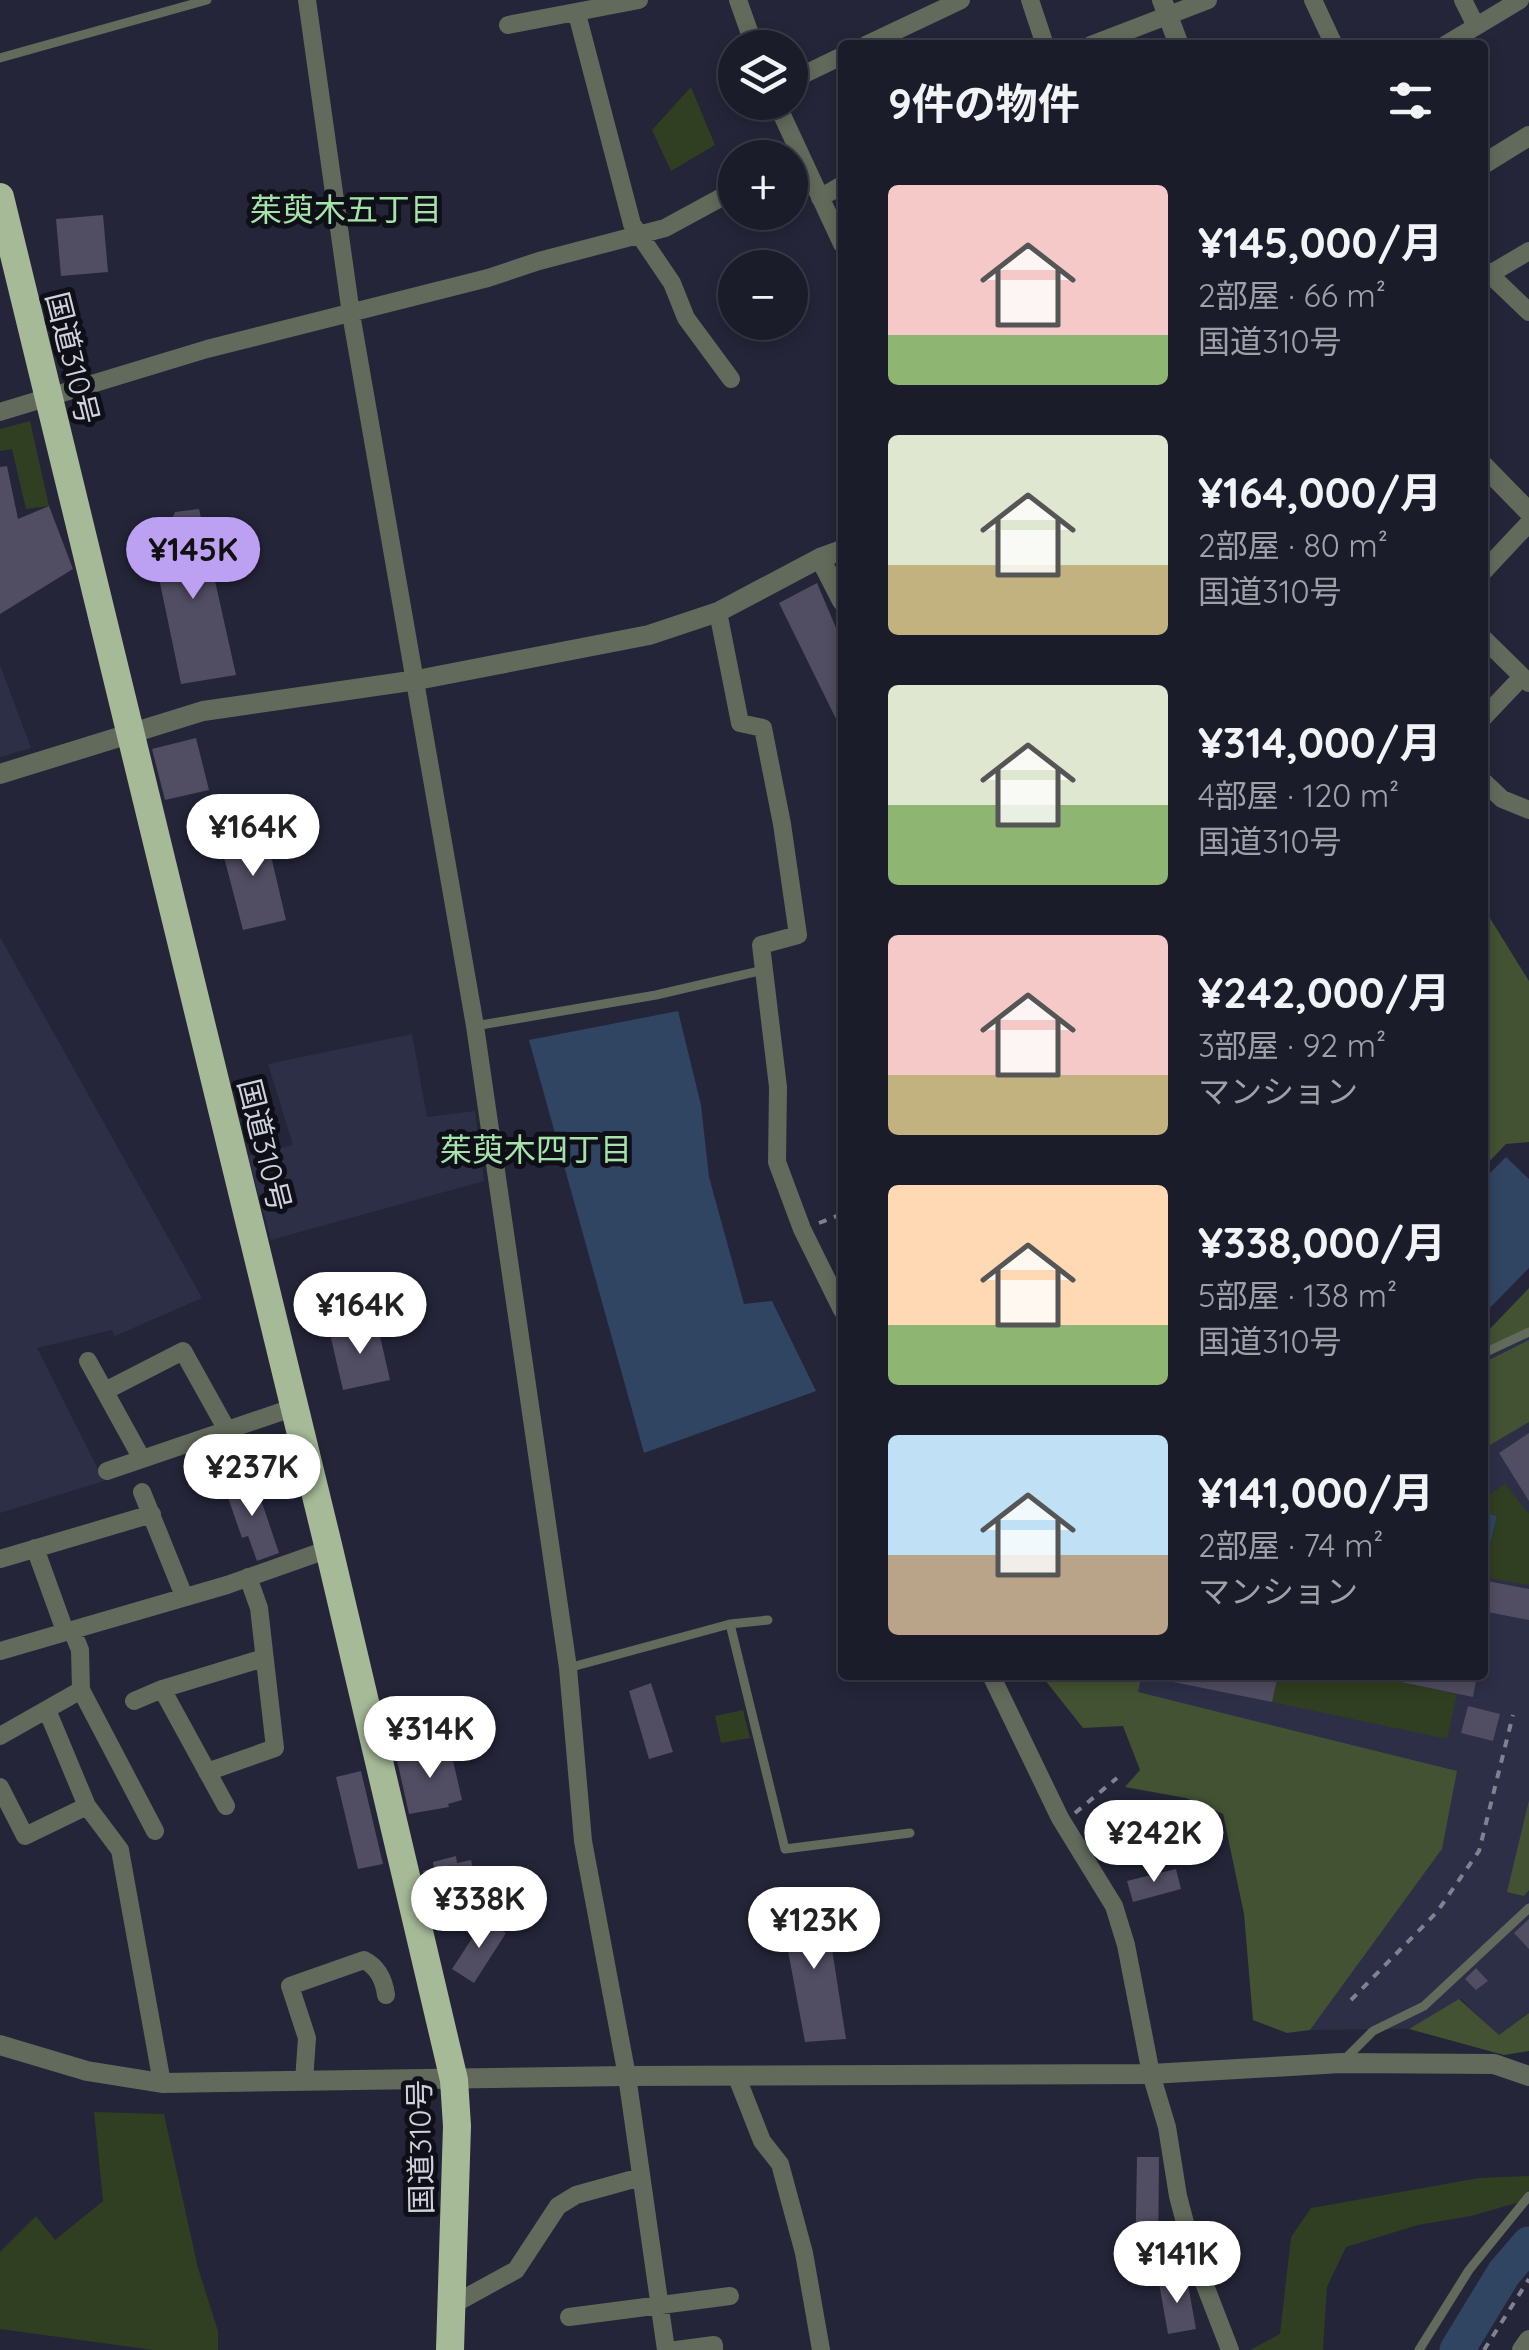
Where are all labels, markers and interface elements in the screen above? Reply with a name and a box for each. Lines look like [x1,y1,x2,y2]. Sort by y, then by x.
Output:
map controls [718,30,808,340]
button: layers [718,30,808,120]
icon: filters [1383,73,1438,128]
text: 9件の物件 [888,77,1080,130]
button: + [718,140,808,230]
district label: 茱萸木五丁目 [250,189,442,229]
text: ¥145,000/月 [1198,216,1443,269]
icon: home [968,225,1088,345]
button: − [718,250,808,340]
text: 2部屋 · 66 m² [1198,275,1386,315]
street label: 国道310号 [38,288,108,428]
text: 国道310号 [1198,321,1342,361]
text: ¥164,000/月 [1198,466,1442,519]
icon: home [968,475,1088,595]
pin: ¥145K [123,517,263,602]
text: 2部屋 · 80 m² [1198,525,1388,565]
text: ¥145K [148,529,238,569]
text: 国道310号 [1198,571,1342,611]
text: ¥314,000/月 [1198,716,1441,769]
icon: home [968,725,1088,845]
text: 4部屋 · 120 m² [1198,775,1399,815]
pin: ¥164K [183,794,323,879]
text: ¥164K [209,806,298,846]
text: 国道310号 [1198,821,1342,861]
text: ¥242,000/月 [1198,966,1450,1019]
icon: home [968,975,1088,1095]
text: 3部屋 · 92 m² [1198,1025,1386,1065]
text: マンション [1198,1071,1358,1111]
street label: 国道310号 [230,1075,300,1215]
district label: 茱萸木四丁目 [440,1129,632,1169]
text: ¥338,000/月 [1198,1216,1446,1269]
icon: home [968,1225,1088,1345]
pin: ¥164K [290,1272,430,1357]
text: 5部屋 · 138 m² [1198,1275,1397,1315]
text: ¥164K [316,1284,405,1324]
text: 国道310号 [1198,1321,1342,1361]
pin: ¥237K [182,1434,322,1519]
text: ¥237K [206,1446,299,1486]
text: ¥141,000/月 [1198,1466,1434,1519]
icon: home [968,1475,1088,1595]
text: 2部屋 · 74 m² [1198,1525,1384,1565]
text: マンション [1198,1571,1358,1611]
pin: ¥314K [360,1696,500,1781]
text: ¥314K [386,1708,474,1748]
pin: ¥242K [1084,1800,1224,1885]
text: ¥242K [1106,1812,1202,1852]
pin: ¥338K [409,1866,549,1951]
text: ¥338K [433,1878,525,1918]
pin: ¥123K [744,1887,884,1972]
text: ¥123K [770,1899,858,1939]
street label: 国道310号 [400,2079,440,2215]
pin: ¥141K [1107,2221,1247,2306]
text: ¥141K [1136,2233,1218,2273]

